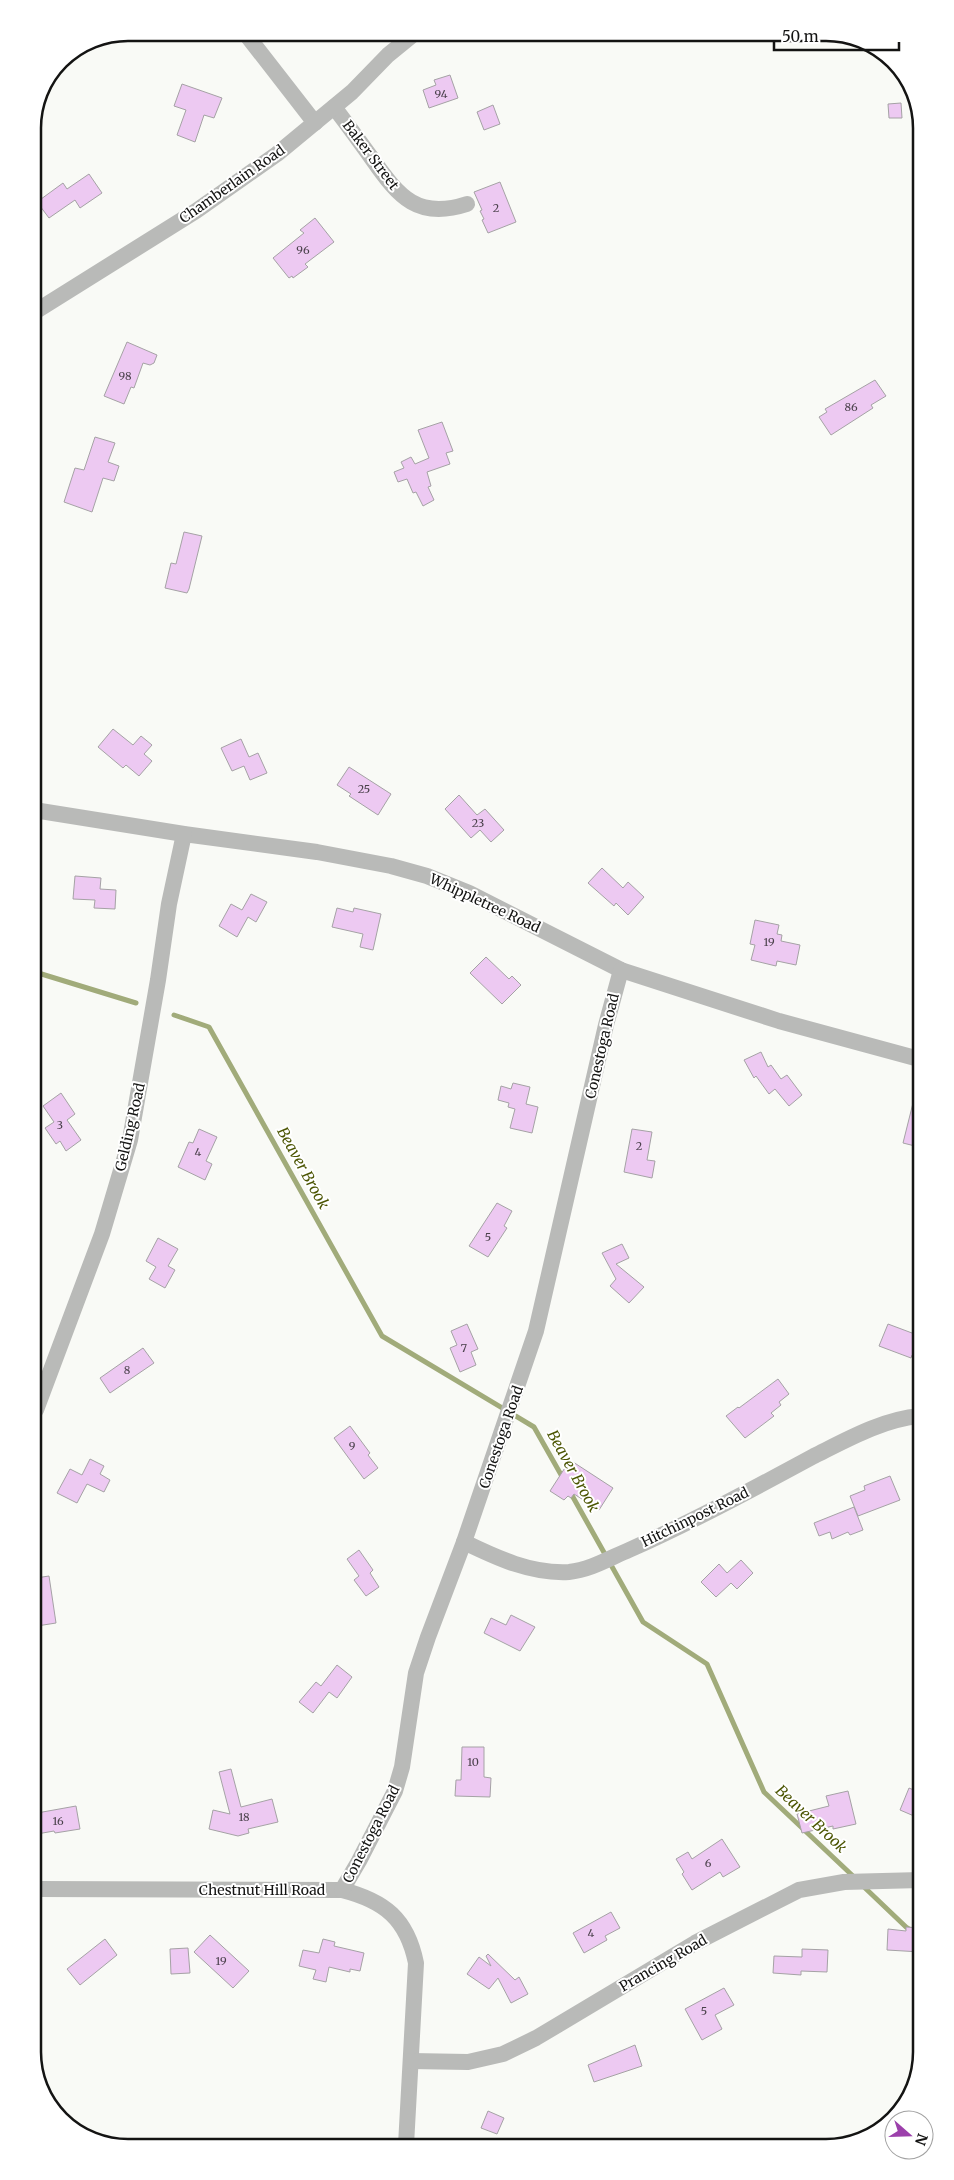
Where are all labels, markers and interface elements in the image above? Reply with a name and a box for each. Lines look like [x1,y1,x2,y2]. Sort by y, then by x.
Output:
scale bar [774,20,899,52]
text: 50 m [782,27,819,46]
house number: 94 [434,87,448,101]
street label: Baker Street [339,117,403,194]
street label: Chamberlain Road [176,141,289,227]
house number: 2 [493,201,499,215]
house number: 96 [296,243,310,257]
house number: 98 [118,369,132,383]
house number: 86 [844,400,858,414]
house number: 25 [358,782,370,796]
house number: 23 [472,816,484,830]
street label: Whippletree Road [426,869,544,937]
house number: 19 [763,935,775,949]
street label: Conestoga Road [581,991,623,1100]
street label: Gelding Road [111,1081,149,1173]
house number: 3 [57,1118,63,1132]
water label: Beaver Brook [273,1123,334,1213]
house number: 2 [636,1139,642,1153]
house number: 4 [195,1145,202,1159]
house number: 5 [485,1230,491,1244]
house number: 7 [461,1341,467,1355]
house number: 8 [124,1363,131,1377]
street label: Conestoga Road [475,1383,527,1491]
water label: Beaver Brook [543,1426,604,1516]
house number: 9 [349,1439,356,1453]
street label: Hitchinpost Road [638,1483,752,1551]
house number: 10 [467,1755,479,1769]
water label: Beaver Brook [772,1781,852,1857]
street label: Conestoga Road [339,1782,404,1886]
house number: 18 [238,1810,250,1824]
house number: 16 [52,1814,64,1828]
house number: 6 [705,1856,712,1870]
street label: Chestnut Hill Road [199,1881,326,1899]
house number: 4 [588,1926,595,1940]
street label: Prancing Road [616,1930,711,1995]
house number: 19 [215,1954,227,1968]
house number: 5 [701,2004,707,2018]
north arrow [884,2110,934,2160]
text: N [911,2131,932,2148]

